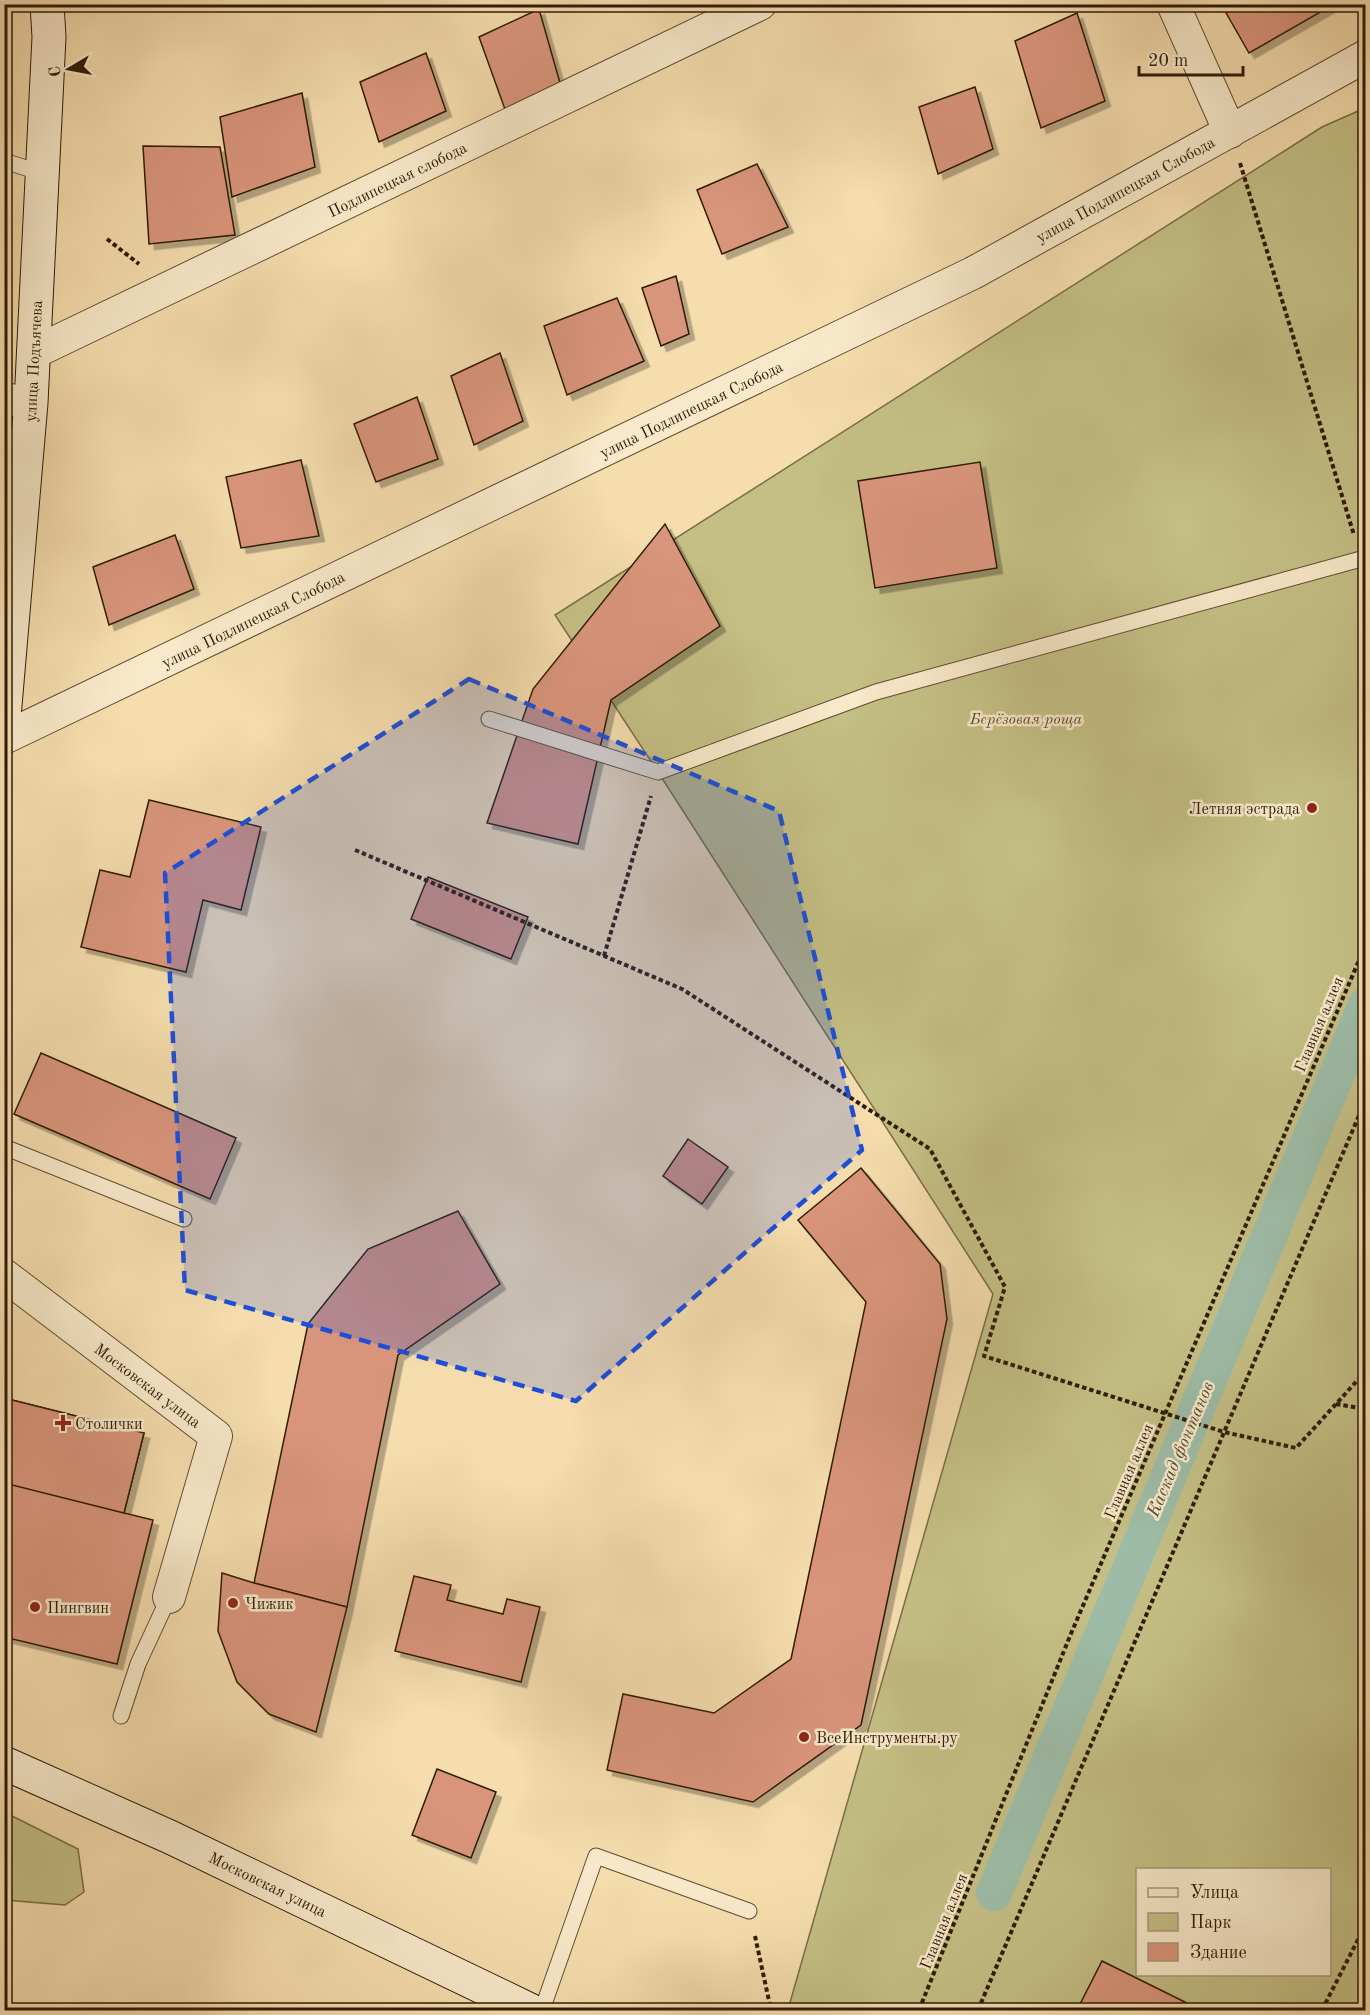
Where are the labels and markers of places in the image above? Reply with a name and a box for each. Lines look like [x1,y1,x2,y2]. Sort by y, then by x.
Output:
marker: Летняя эстрада [1305,801,1319,815]
place label: Летняя эстрада [1189,802,1300,818]
marker: Столички [56,1416,70,1430]
place label: Столички [75,1417,143,1433]
marker: Чижик [226,1596,240,1610]
place label: Чижик [245,1597,293,1613]
marker: Пингвин [28,1600,42,1614]
place label: Пингвин [47,1601,109,1617]
marker: ВсеИнструменты.ру [797,1730,811,1744]
place label: ВсеИнструменты.ру [816,1731,958,1747]

